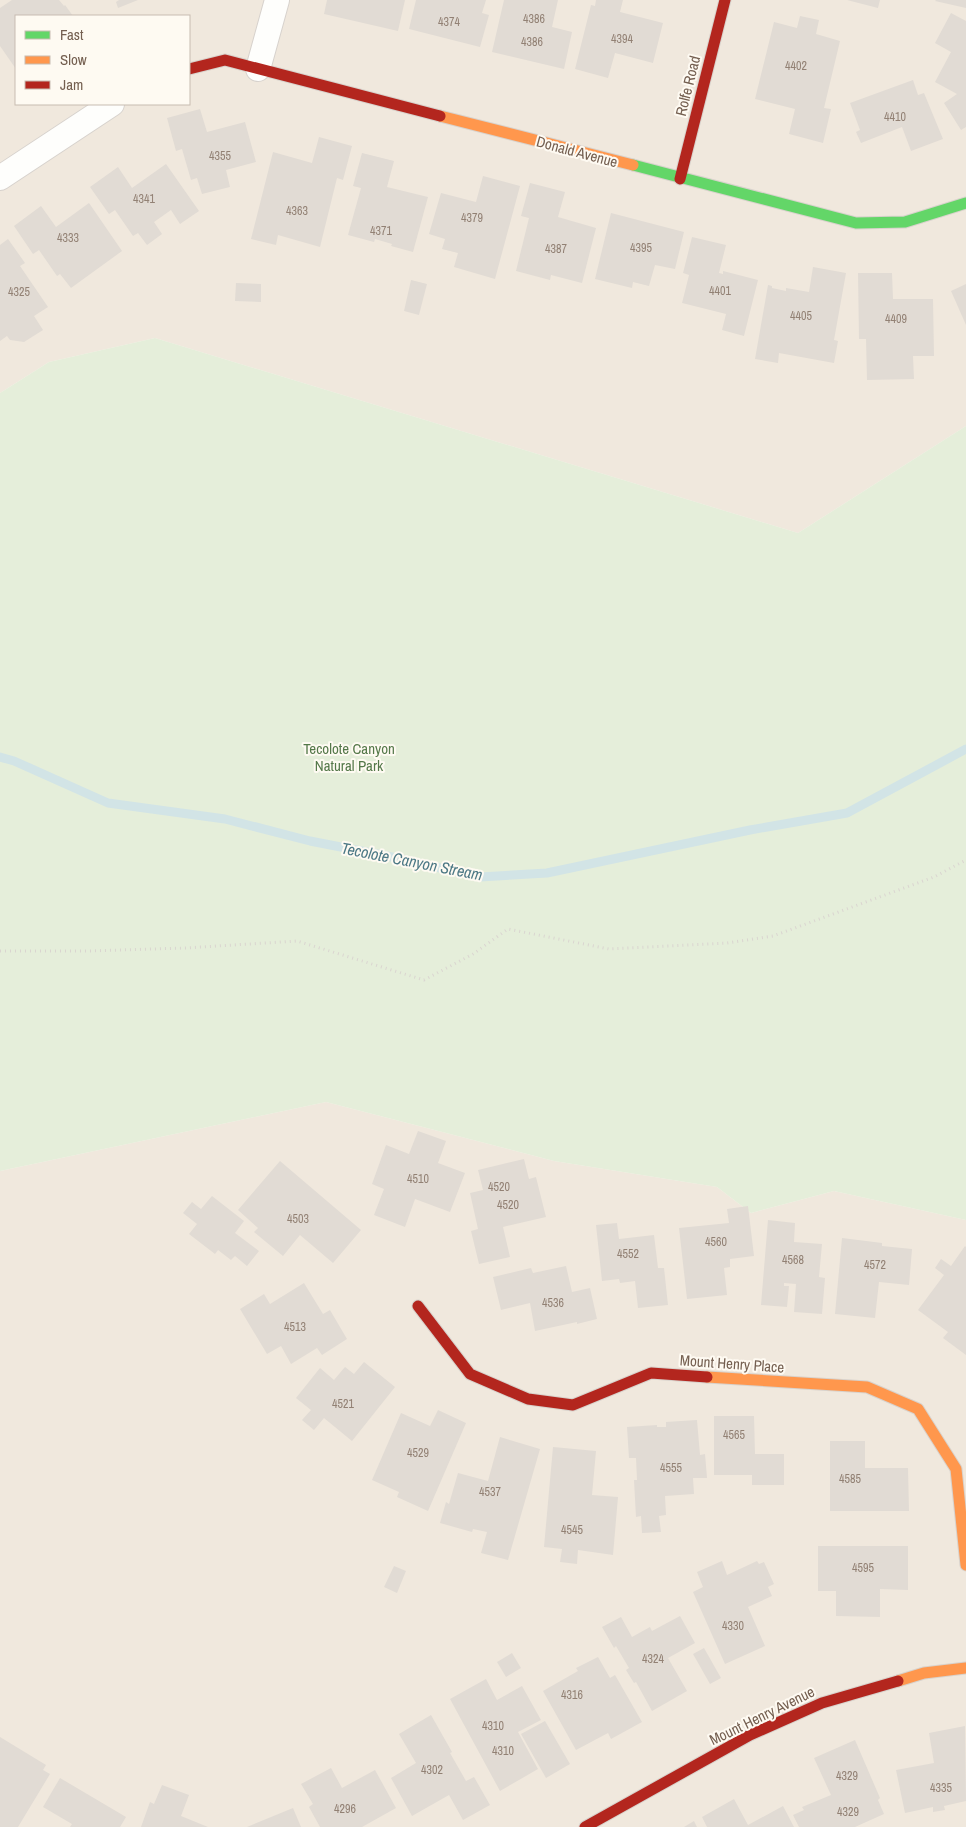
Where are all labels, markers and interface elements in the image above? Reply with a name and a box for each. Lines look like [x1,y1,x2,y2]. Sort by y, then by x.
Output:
house number: 4386 [523,11,545,27]
house number: 4374 [438,14,460,30]
legend [15,15,190,105]
text: Fast [60,24,84,45]
house number: 4394 [611,31,633,47]
house number: 4386 [521,34,543,50]
text: Slow [60,49,87,70]
street label: Rolfe Road [670,53,705,118]
house number: 4402 [785,58,807,74]
text: Jam [60,74,83,95]
house number: 4410 [884,109,906,125]
street label: Donald Avenue [534,131,620,172]
house number: 4355 [209,148,231,164]
house number: 4341 [133,191,155,207]
house number: 4363 [286,203,308,219]
house number: 4379 [461,210,483,226]
house number: 4371 [370,223,392,239]
house number: 4333 [57,230,79,246]
house number: 4395 [630,240,652,256]
house number: 4387 [545,241,567,257]
house number: 4401 [709,283,731,299]
house number: 4325 [8,284,30,300]
house number: 4405 [790,308,812,324]
house number: 4409 [885,311,907,327]
park label: Tecolote Canyon Natural Park [303,738,395,776]
water label: Tecolote Canyon Stream [340,837,485,885]
house number: 4510 [407,1171,429,1187]
house number: 4520 [488,1179,510,1195]
house number: 4520 [497,1197,519,1213]
house number: 4503 [287,1211,309,1227]
house number: 4560 [705,1234,727,1250]
house number: 4552 [617,1246,639,1262]
house number: 4568 [782,1252,804,1268]
house number: 4572 [864,1257,886,1273]
house number: 4536 [542,1295,564,1311]
house number: 4513 [284,1319,306,1335]
street label: Mount Henry Place [679,1349,785,1378]
house number: 4521 [332,1396,354,1412]
house number: 4565 [723,1427,745,1443]
house number: 4529 [407,1445,429,1461]
house number: 4555 [660,1460,682,1476]
house number: 4585 [839,1471,861,1487]
house number: 4537 [479,1484,501,1500]
house number: 4545 [561,1522,583,1538]
house number: 4595 [852,1560,874,1576]
house number: 4330 [722,1618,744,1634]
house number: 4324 [642,1651,664,1667]
street label: Mount Henry Avenue [706,1681,818,1750]
house number: 4316 [561,1687,583,1703]
house number: 4310 [482,1718,504,1734]
house number: 4310 [492,1743,514,1759]
house number: 4302 [421,1762,443,1778]
house number: 4329 [836,1768,858,1784]
house number: 4335 [930,1780,952,1796]
house number: 4296 [334,1801,356,1817]
house number: 4329 [837,1804,859,1820]

